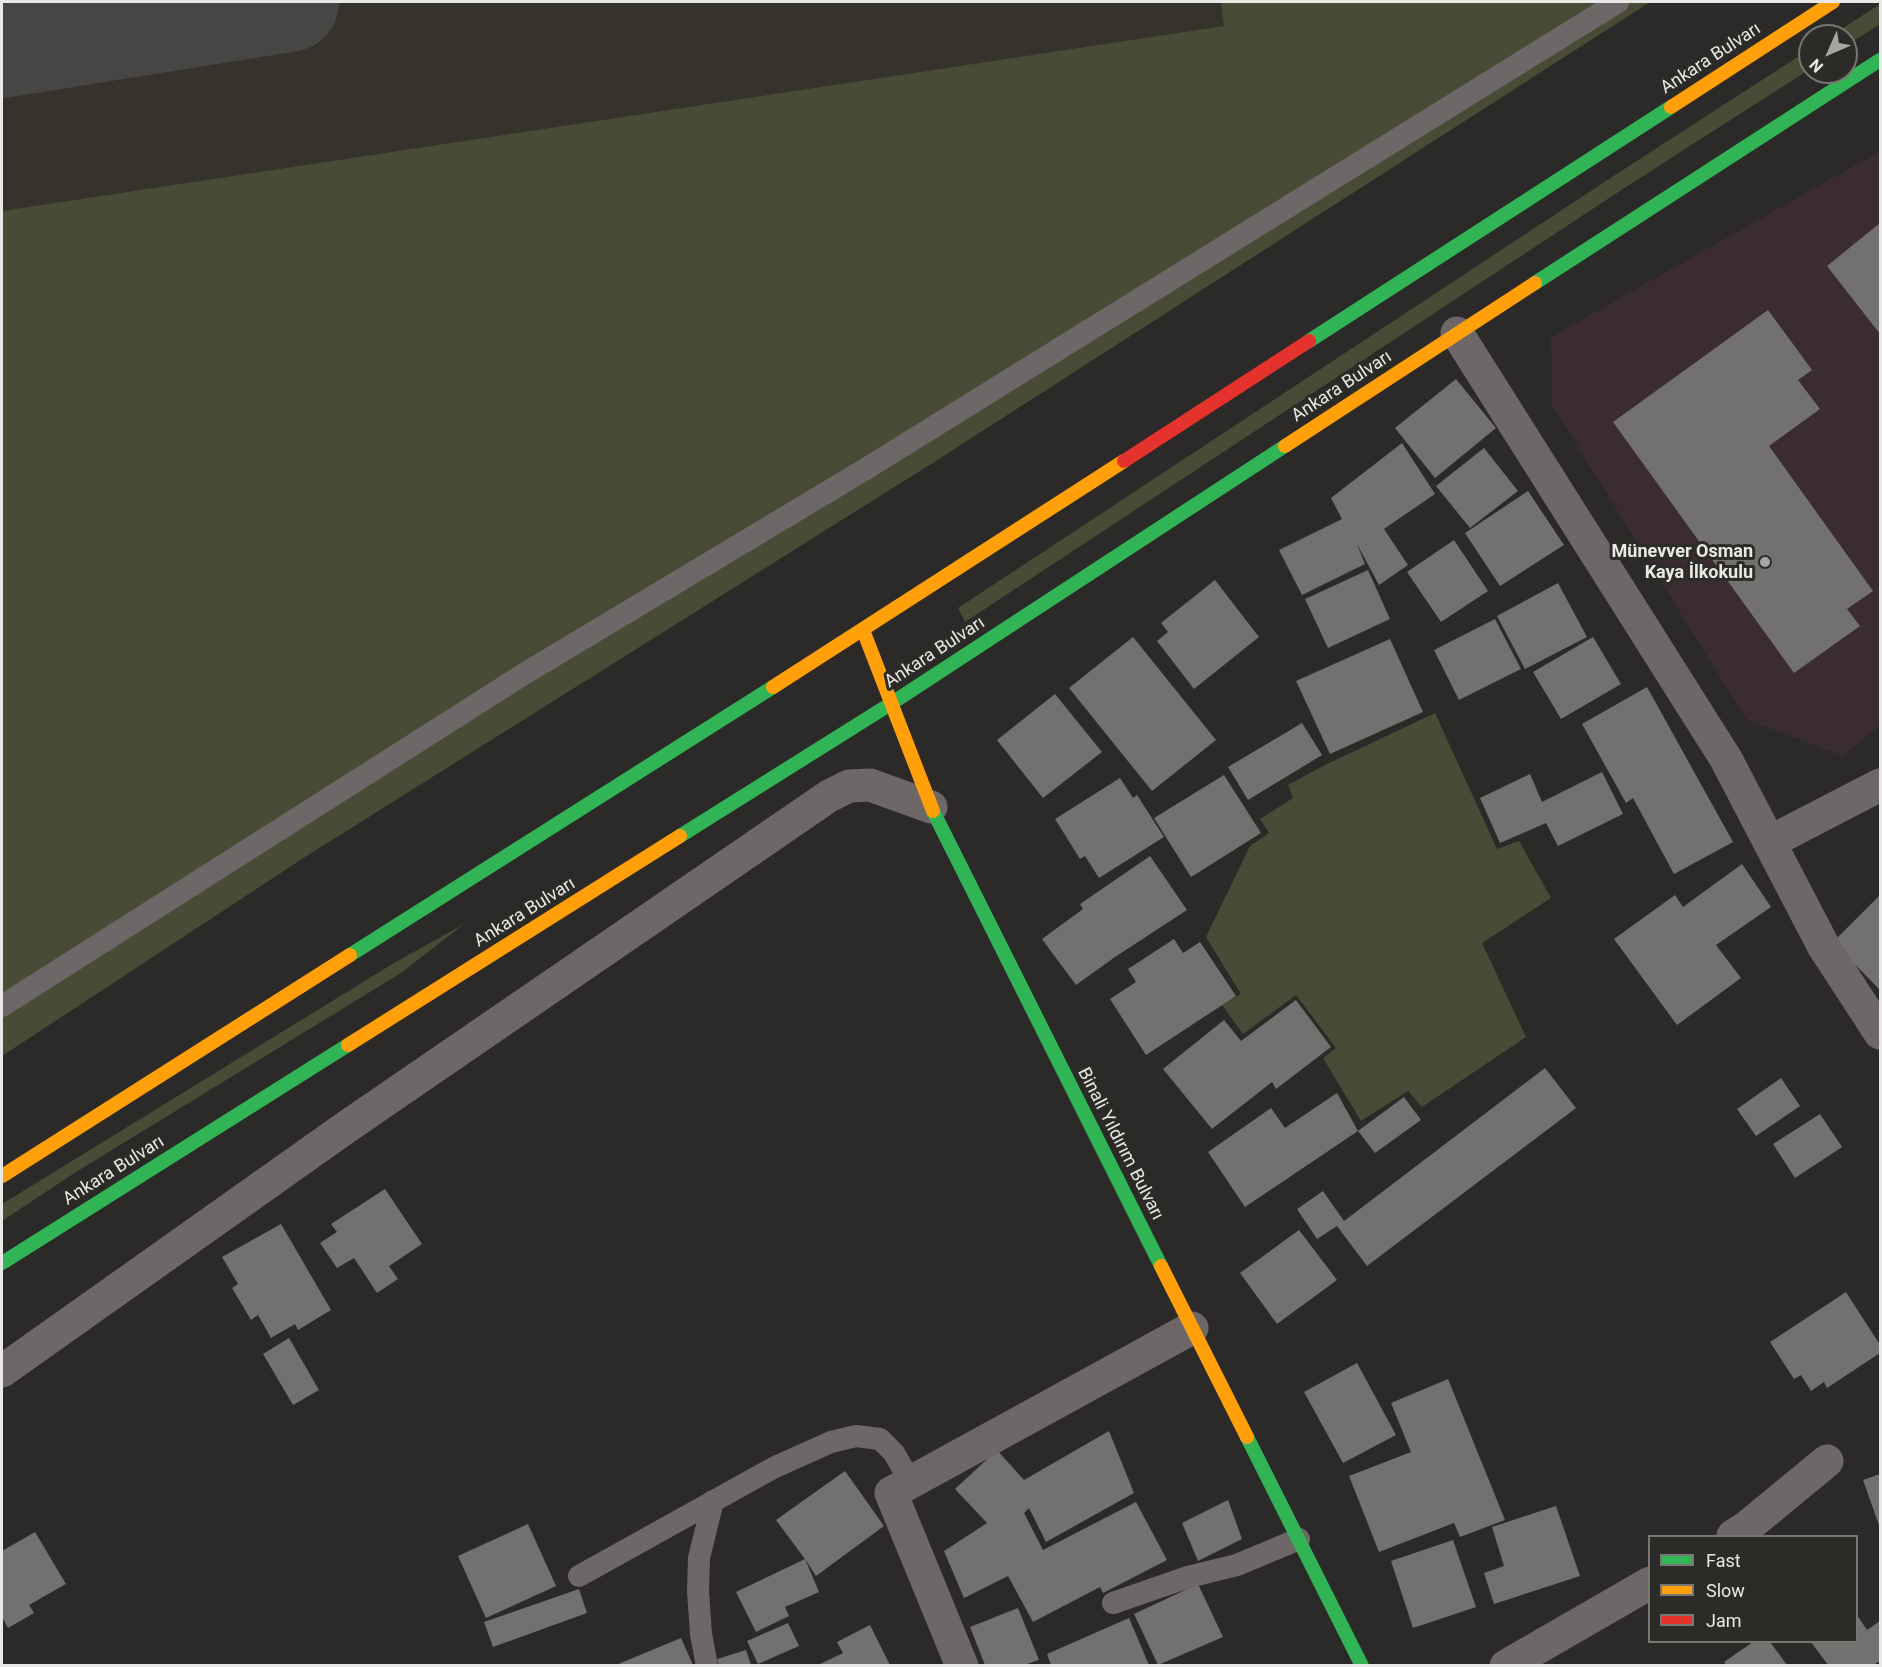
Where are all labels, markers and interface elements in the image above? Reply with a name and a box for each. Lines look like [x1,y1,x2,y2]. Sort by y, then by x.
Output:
street label: Ankara Bulvarı [1657,19,1765,99]
north arrow [1798,24,1858,84]
text: N [1806,55,1827,76]
street label: Ankara Bulvarı [1288,347,1396,427]
place label: Münevver Osman Kaya İlkokulu [1612,541,1753,584]
marker: Münevver Osman Kaya İlkokulu [1758,555,1772,569]
street label: Ankara Bulvarı [881,613,989,693]
street label: Ankara Bulvarı [470,873,580,953]
street label: Binali Yıldırım Bulvarı [1072,1064,1168,1224]
street label: Ankara Bulvarı [59,1131,169,1211]
legend [1648,1535,1858,1643]
text: Fast [1706,1550,1741,1571]
text: Slow [1706,1580,1745,1601]
text: Jam [1706,1610,1742,1631]

